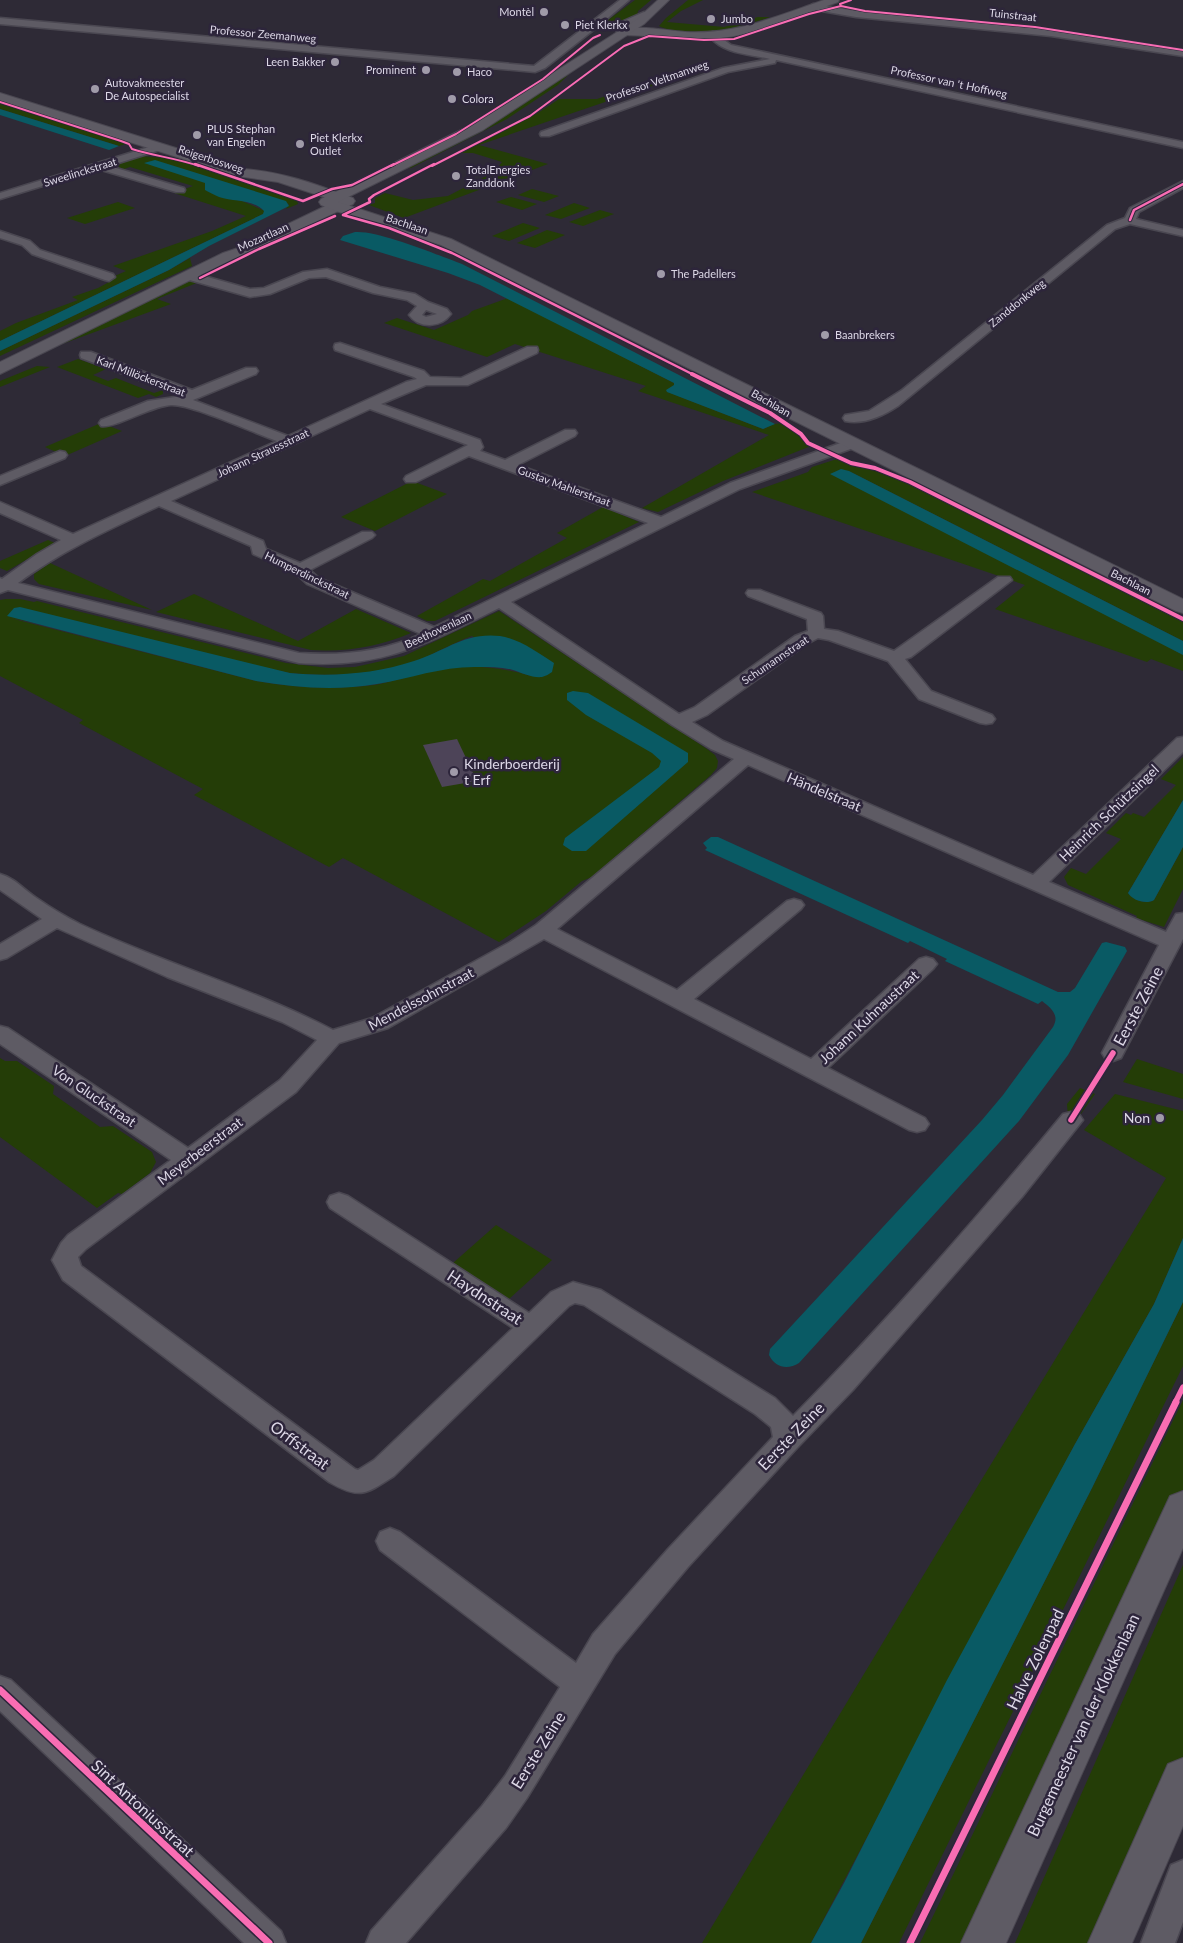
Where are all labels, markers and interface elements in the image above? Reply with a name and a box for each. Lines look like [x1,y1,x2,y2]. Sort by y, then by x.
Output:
place label: Montèl [499,5,534,18]
marker: Montèl [538,6,550,18]
street label: Tuinstraat [989,6,1037,23]
place label: Jumbo [721,12,753,25]
marker: Jumbo [705,13,717,25]
place label: Piet Klerkx [575,18,628,31]
marker: Piet Klerkx [559,19,571,31]
street label: Professor Zeemanweg [209,22,317,45]
place label: Leen Bakker [266,55,325,68]
marker: Leen Bakker [329,56,341,68]
street label: Professor Veltmanweg [604,57,710,104]
place label: Prominent [366,63,416,76]
street label: Professor van 't Hoffweg [890,63,1009,100]
marker: Prominent [420,64,432,76]
place label: Haco [467,65,492,78]
marker: Haco [451,66,463,78]
place label: Autovakmeester De Autospecialist [105,76,189,102]
marker: Autovakmeester De Autospecialist [89,83,101,95]
place label: Colora [462,92,494,105]
marker: Colora [446,93,458,105]
place label: PLUS Stephan van Engelen [207,122,275,148]
marker: PLUS Stephan van Engelen [191,129,203,141]
place label: Piet Klerkx Outlet [310,131,363,157]
marker: Piet Klerkx Outlet [294,138,306,150]
street label: Reigerbosweg [177,142,246,175]
street label: Sweelinckstraat [42,154,118,189]
place label: TotalEnergies Zanddonk [466,163,530,189]
marker: TotalEnergies Zanddonk [450,170,462,182]
street label: Bachlaan [384,210,430,237]
street label: Mozartlaan [235,220,290,254]
place label: The Padellers [671,267,736,280]
marker: The Padellers [655,268,667,280]
street label: Zanddonkweg [986,276,1048,329]
place label: Baanbrekers [835,328,895,341]
marker: Baanbrekers [819,329,831,341]
street label: Karl Millöckerstraat [95,353,187,398]
street label: Bachlaan [749,386,793,419]
street label: Johann Straussstraat [215,426,311,479]
street label: Gustav Mahlerstraat [516,463,612,508]
street label: Humperdinckstraat [263,548,352,601]
street label: Bachlaan [1109,566,1154,597]
street label: Beethovenlaan [402,608,473,651]
street label: Schumannstraat [739,632,811,687]
place label: Kinderboerderij t Erf [464,755,560,788]
street label: Heinrich Schützsingel [1055,761,1162,865]
marker: Kinderboerderij t Erf [448,766,460,778]
street label: Händelstraat [785,768,864,815]
street label: Eerste Zeine [1109,963,1166,1049]
street label: Mendelssohnstraat [365,964,476,1034]
street label: Johann Kuhnaustraat [815,966,922,1067]
street label: Von Gluckstraat [49,1061,140,1130]
place label: Non [1124,1109,1150,1126]
marker: Non [1154,1112,1166,1124]
street label: Meyerbeerstraat [154,1113,246,1188]
street label: Haydnstraat [444,1265,527,1328]
street label: Eerste Zeine [754,1398,828,1474]
street label: Orffstraat [267,1416,334,1473]
street label: Halve Zolenpad [1002,1605,1067,1712]
street label: Burgemeester van der Klokkenlaan [1023,1611,1143,1839]
street label: Eerste Zeine [506,1708,569,1792]
street label: Sint Antoniusstraat [88,1755,199,1860]

